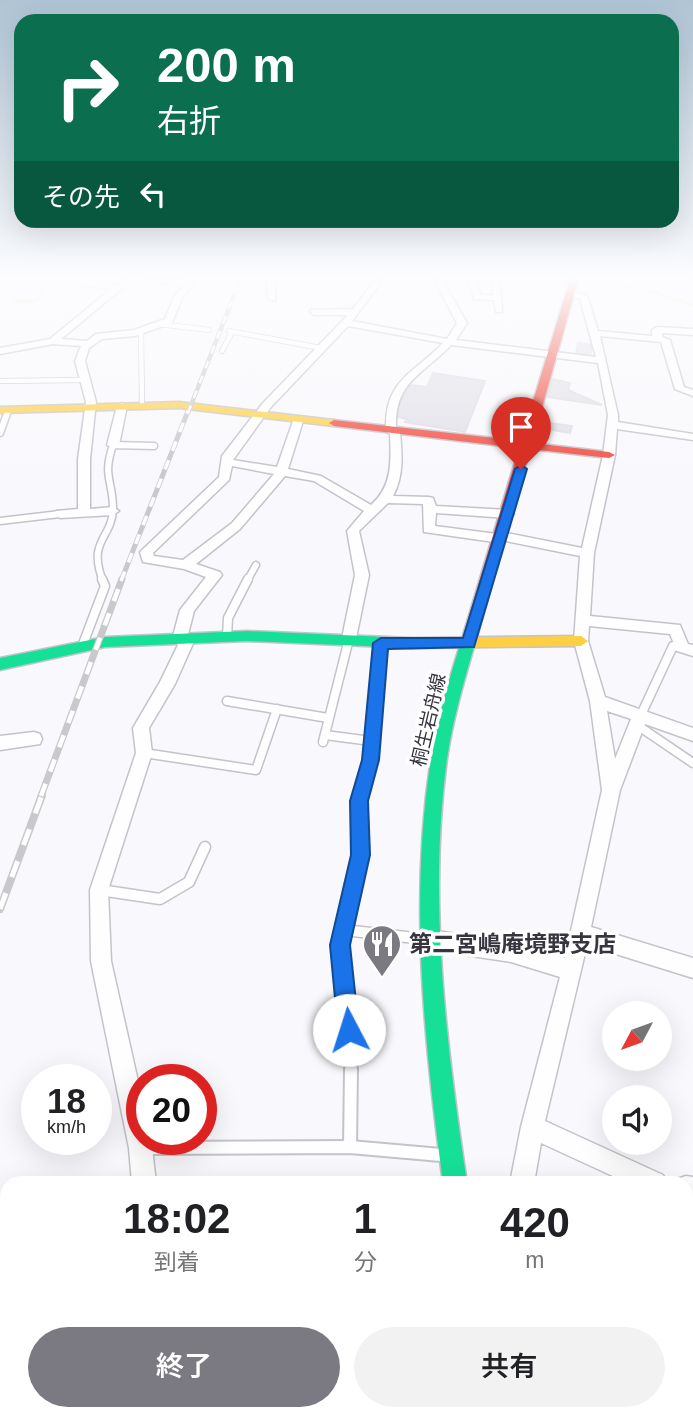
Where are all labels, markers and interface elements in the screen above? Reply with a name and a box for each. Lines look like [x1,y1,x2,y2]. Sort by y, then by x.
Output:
text: 200 m [157,38,296,92]
icon: right [42,42,133,133]
text: 右折 [157,103,221,139]
icon: left [134,175,172,213]
text: その先 [42,182,120,212]
pin [491,397,551,469]
icon: arrive [502,408,540,446]
street label: 桐生岩舟線 [408,671,449,769]
restaurant icon: 第二宮嶋庵境野支店 [361,923,403,978]
place label: 第二宮嶋庵境野支店 [409,931,616,957]
position arrow [312,993,386,1067]
north arrow [602,1001,672,1071]
map controls [602,1001,672,1155]
speed limit sign: 20 [126,1064,217,1155]
text: 18 [47,1081,86,1120]
button: sound [602,1085,672,1155]
text: km/h [47,1117,86,1137]
text: 18:02 [123,1195,230,1242]
text: 1 [353,1195,377,1242]
text: 420 [500,1199,570,1246]
text: m [525,1247,545,1273]
text: 到着 [154,1249,200,1275]
text: 分 [354,1249,377,1275]
button: 終了 [28,1327,340,1407]
button: 共有 [354,1327,665,1407]

